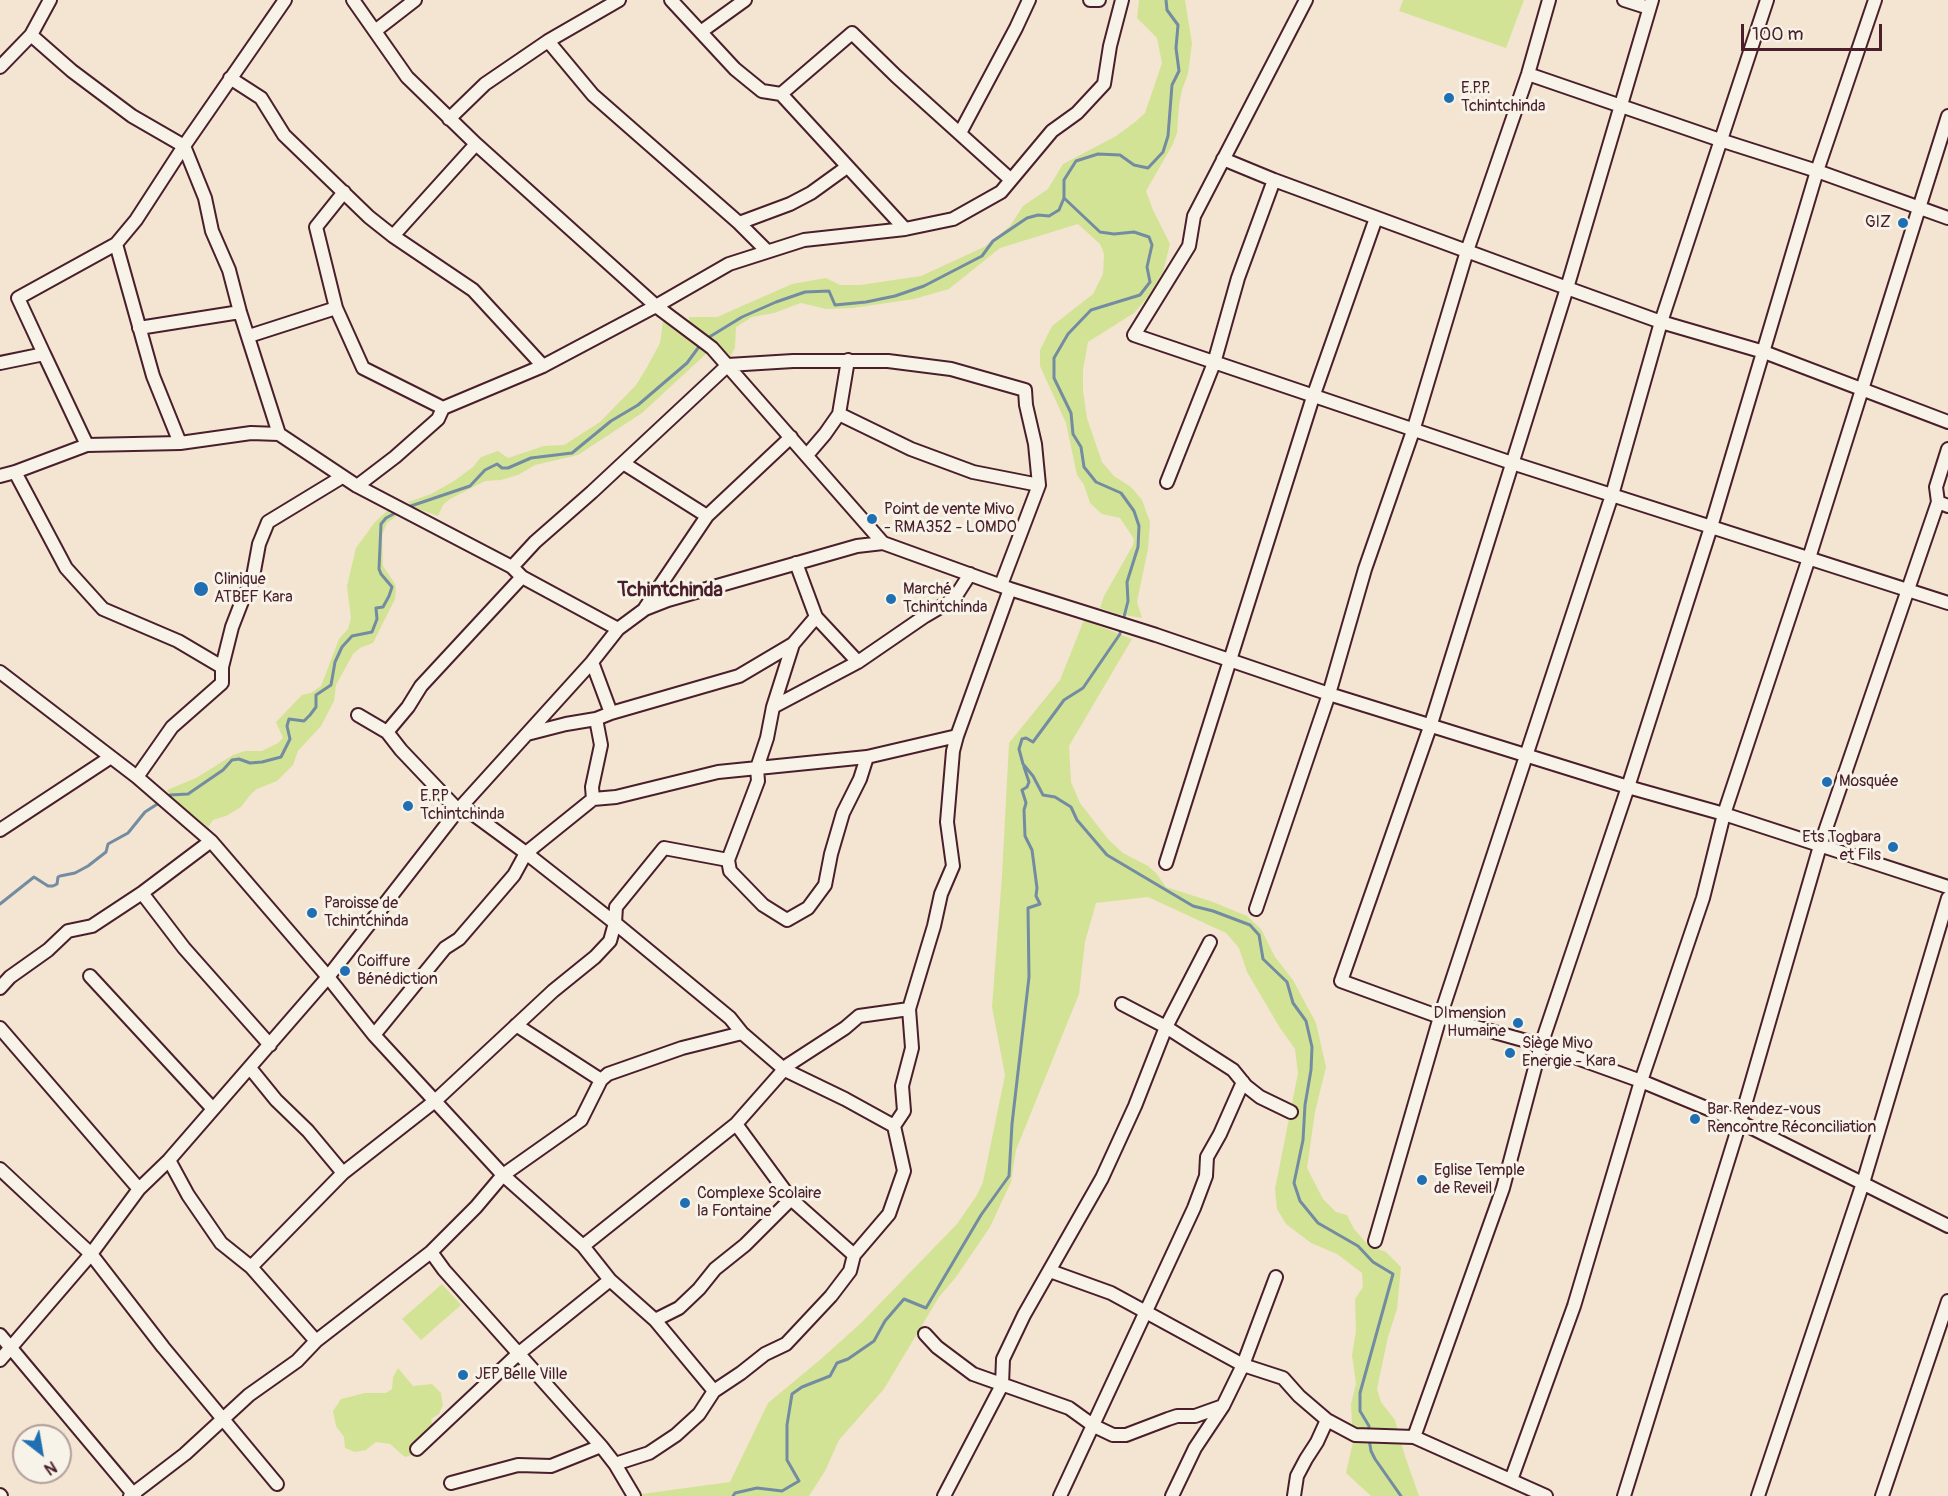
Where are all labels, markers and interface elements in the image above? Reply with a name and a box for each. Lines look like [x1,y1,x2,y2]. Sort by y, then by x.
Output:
scale bar [1744,12,1885,50]
text: 100 m [1752,23,1804,46]
place label: E.P.P. Tchintchinda [1461,79,1546,117]
marker: E.P.P. Tchintchinda [1442,91,1456,105]
place label: GIZ [1865,213,1891,233]
marker: GIZ [1896,216,1910,230]
place label: Point de vente Mivo - RMA352 - LOMDO [884,500,1017,538]
marker: Point de vente Mivo - RMA352 - LOMDO [865,512,879,526]
place label: Clinique ATBEF Kara [214,570,293,608]
district label: Tchintchinda [617,579,723,603]
marker: Clinique ATBEF Kara [192,580,210,598]
place label: Marché Tchintchinda [903,580,988,618]
marker: Marché Tchintchinda [884,592,898,606]
place label: Mosquée [1839,772,1898,792]
marker: Mosquée [1820,775,1834,789]
place label: E.P.P Tchintchinda [420,787,505,825]
marker: E.P.P Tchintchinda [401,799,415,813]
place label: Ets Togbara et Fils [1802,828,1881,866]
marker: Ets Togbara et Fils [1886,840,1900,854]
place label: Paroisse de Tchintchinda [324,894,409,932]
marker: Paroisse de Tchintchinda [305,906,319,920]
place label: Coiffure Bénédiction [357,952,438,990]
marker: Coiffure Bénédiction [338,964,352,978]
place label: DImension Humaine [1433,1004,1506,1042]
marker: DImension Humaine [1511,1016,1525,1030]
place label: Siège Mivo Energie - Kara [1522,1034,1616,1072]
marker: Siège Mivo Energie - Kara [1503,1046,1517,1060]
place label: Bar Rendez-vous Rencontre Réconciliation [1707,1100,1876,1138]
marker: Bar Rendez-vous Rencontre Réconciliation [1688,1112,1702,1126]
place label: Eglise Temple de Reveil [1434,1161,1525,1199]
marker: Eglise Temple de Reveil [1415,1173,1429,1187]
place label: Complexe Scolaire la Fontaine [697,1184,821,1222]
marker: Complexe Scolaire la Fontaine [678,1196,692,1210]
place label: JEP Belle Ville [475,1365,567,1385]
marker: JEP Belle Ville [456,1368,470,1382]
north arrow [12,1424,72,1484]
text: N [40,1456,60,1479]

